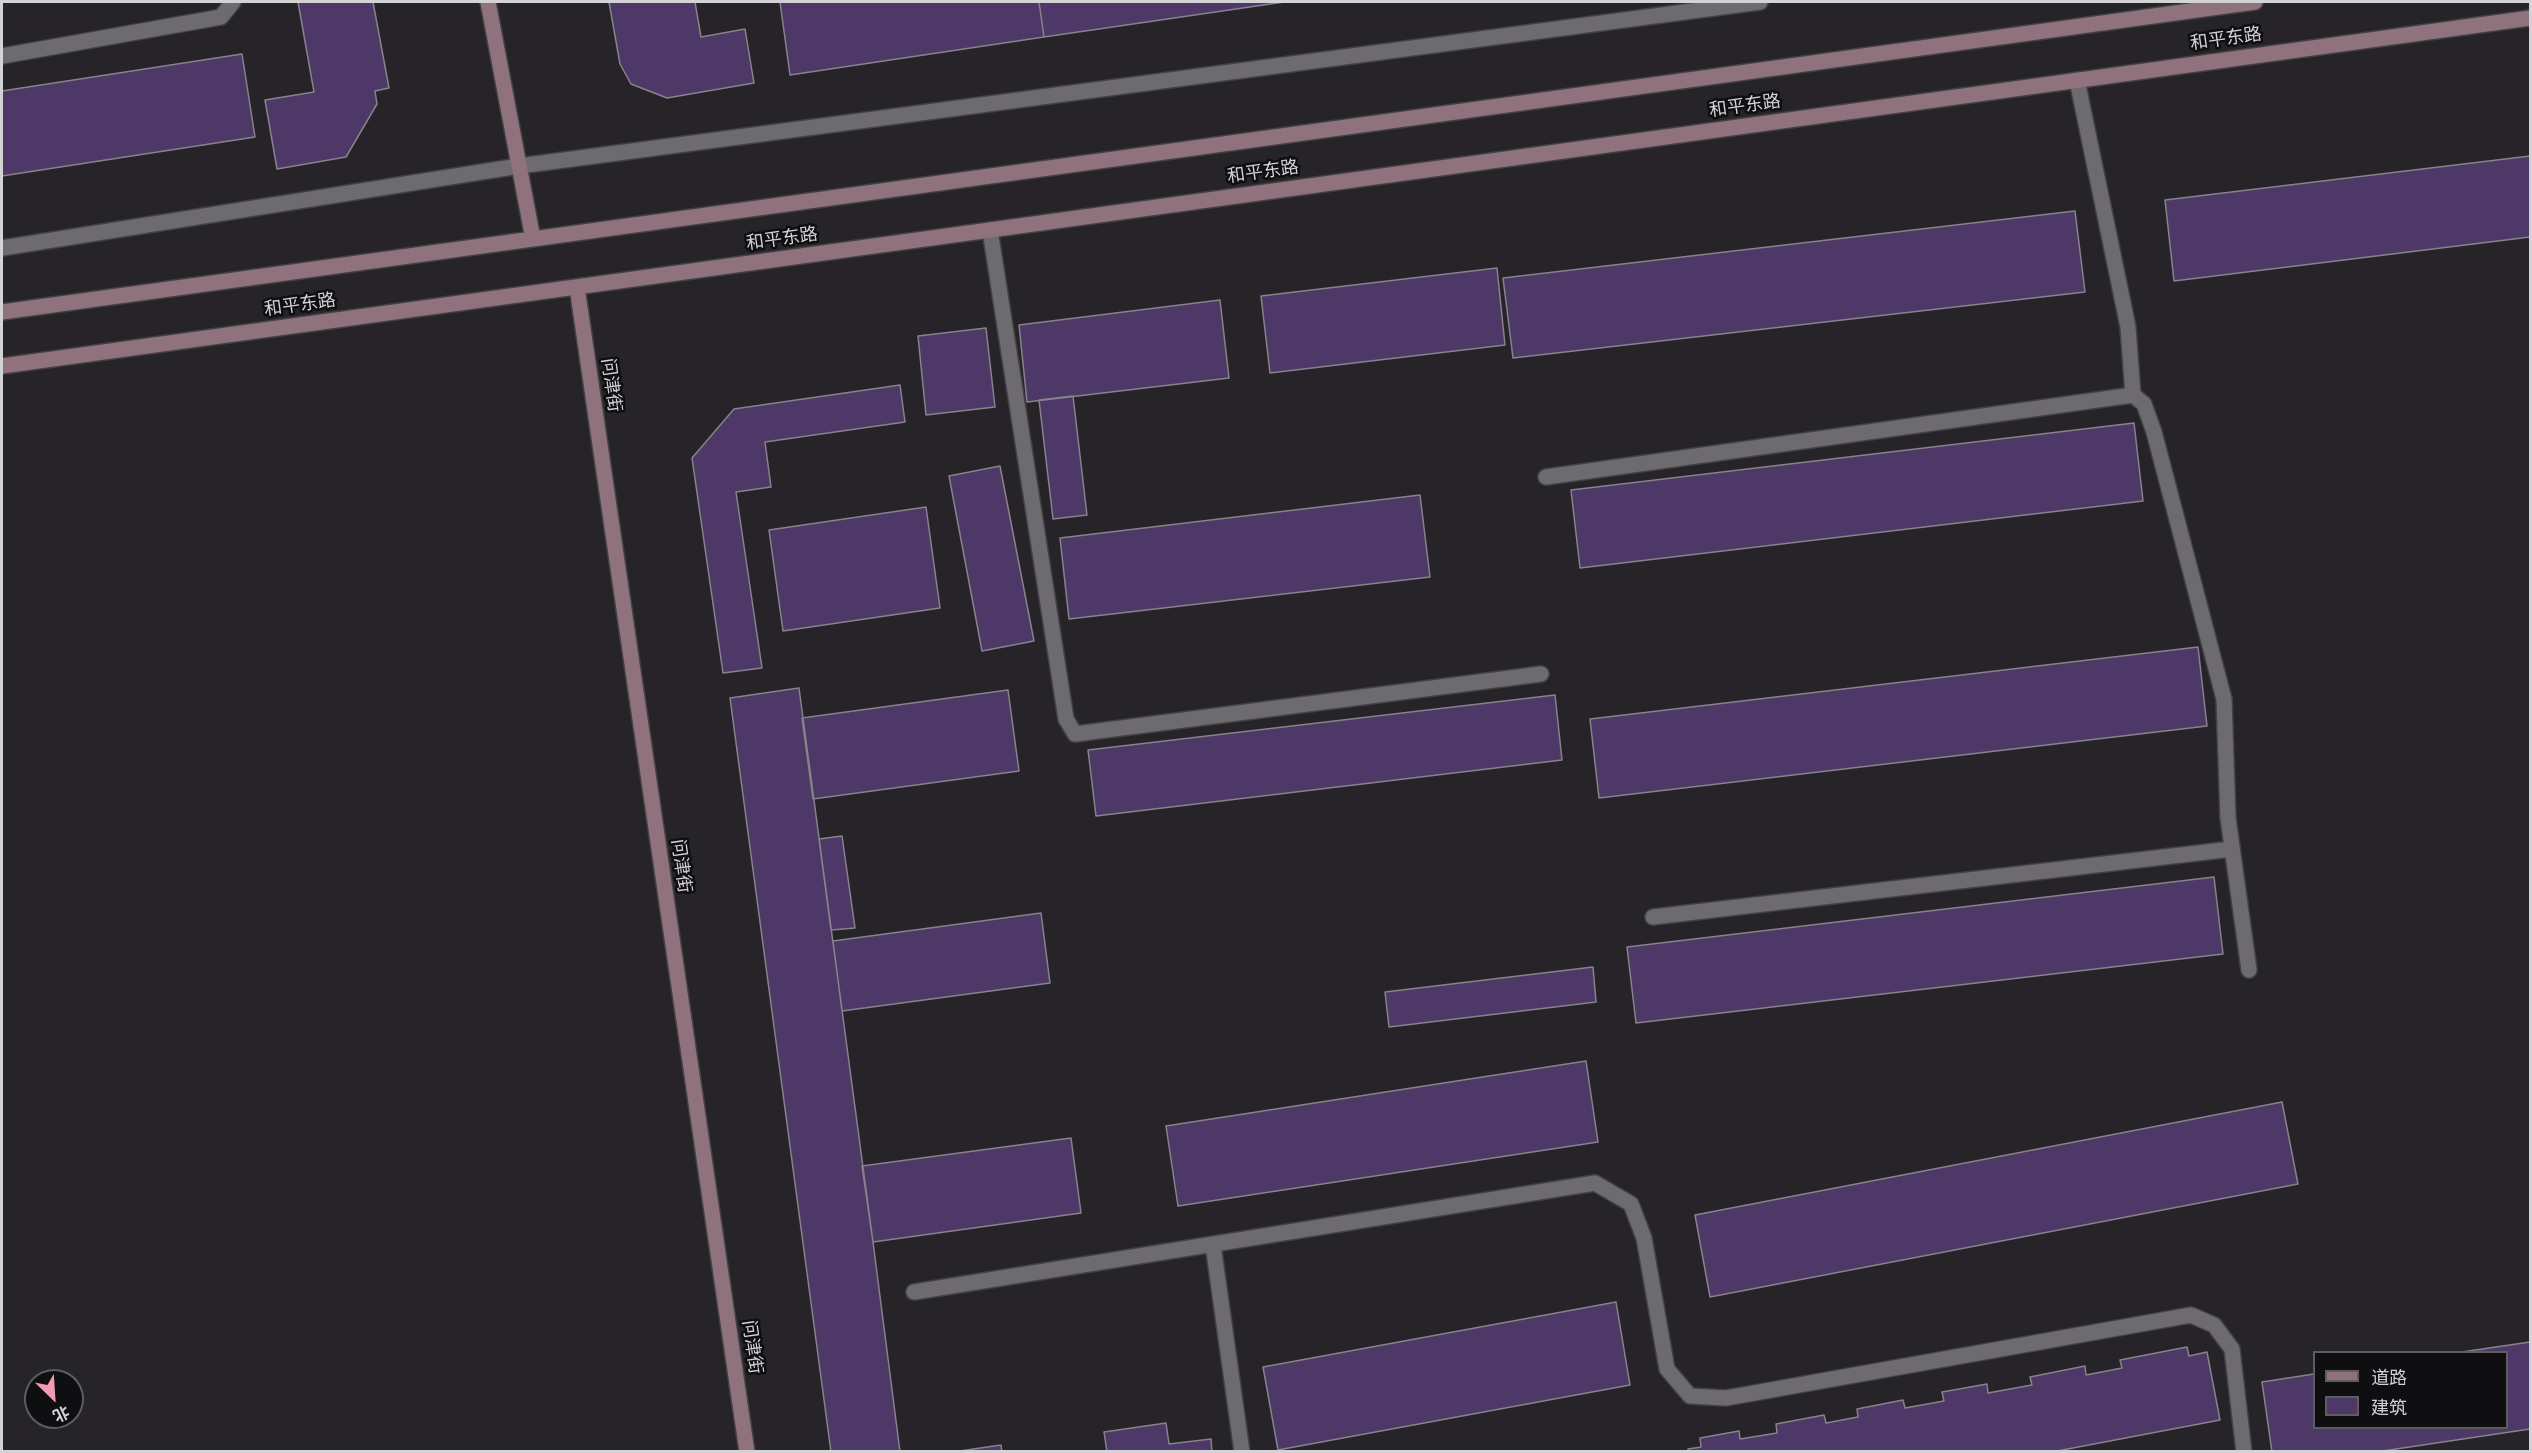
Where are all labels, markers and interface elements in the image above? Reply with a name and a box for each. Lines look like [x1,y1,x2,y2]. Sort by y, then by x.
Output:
street label: 和平东路 [2189,23,2263,55]
street label: 和平东路 [1708,90,1782,122]
street label: 和平东路 [1226,156,1300,188]
street label: 和平东路 [745,223,819,255]
street label: 和平东路 [263,289,337,321]
street label: 问津街 [597,357,625,413]
street label: 问津街 [667,838,695,894]
street label: 问津街 [738,1319,766,1375]
legend [2313,1351,2508,1429]
text: 道路 [2371,1367,2407,1389]
north arrow [24,1369,84,1429]
text: 建筑 [2371,1397,2407,1419]
text: 北 [50,1402,72,1426]

